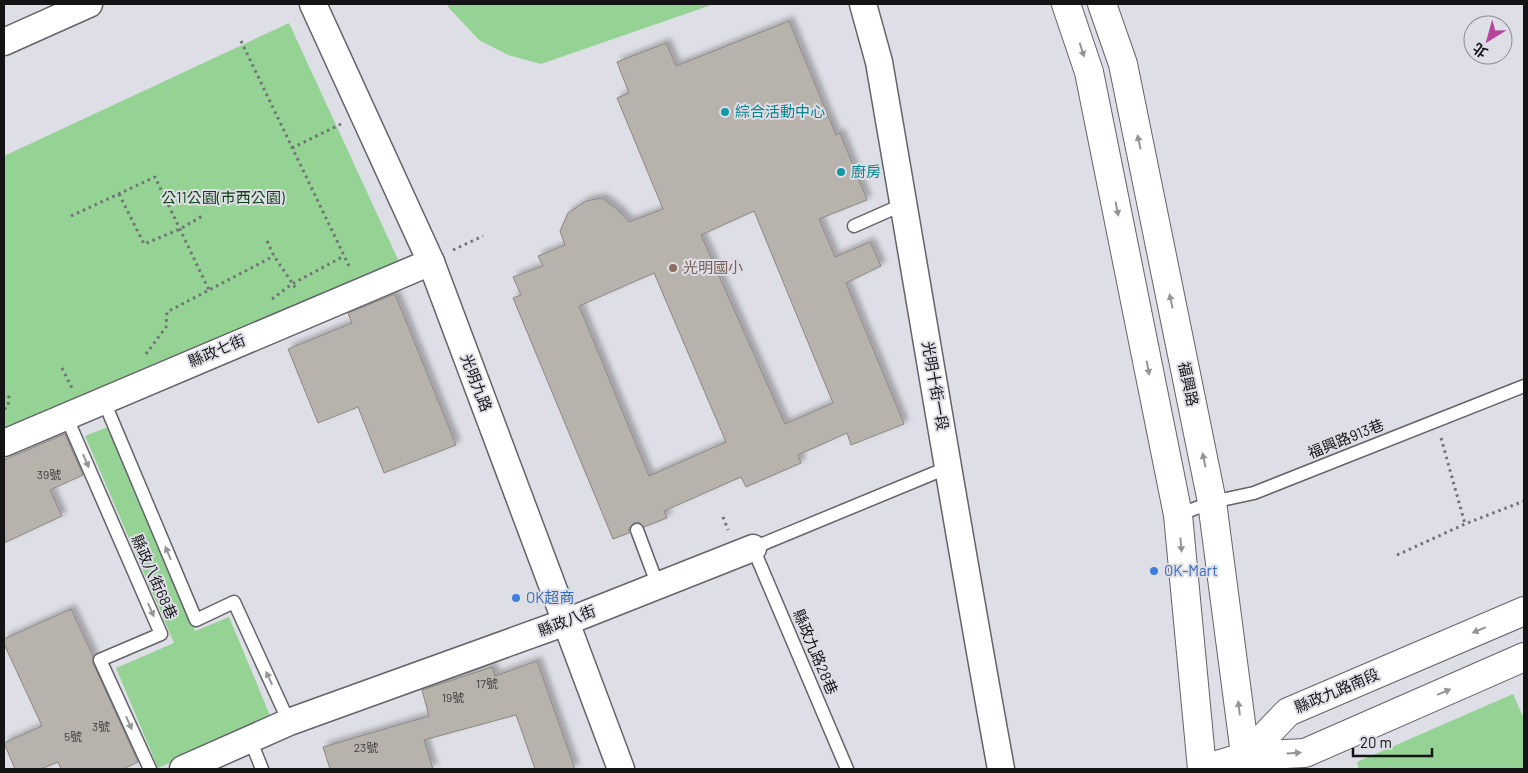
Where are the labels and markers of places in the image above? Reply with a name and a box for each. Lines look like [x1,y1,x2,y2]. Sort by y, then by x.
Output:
place label: 綜合活動中心 [735,102,825,120]
marker: 綜合活動中心 [719,106,731,118]
place label: 廚房 [851,162,881,180]
marker: 廚房 [835,166,847,178]
place label: 光明國小 [683,258,743,276]
marker: 光明國小 [667,262,679,274]
place label: OK-Mart [1164,561,1218,579]
marker: OK-Mart [1148,565,1160,577]
place label: OK超商 [526,588,575,606]
marker: OK超商 [510,592,522,604]

